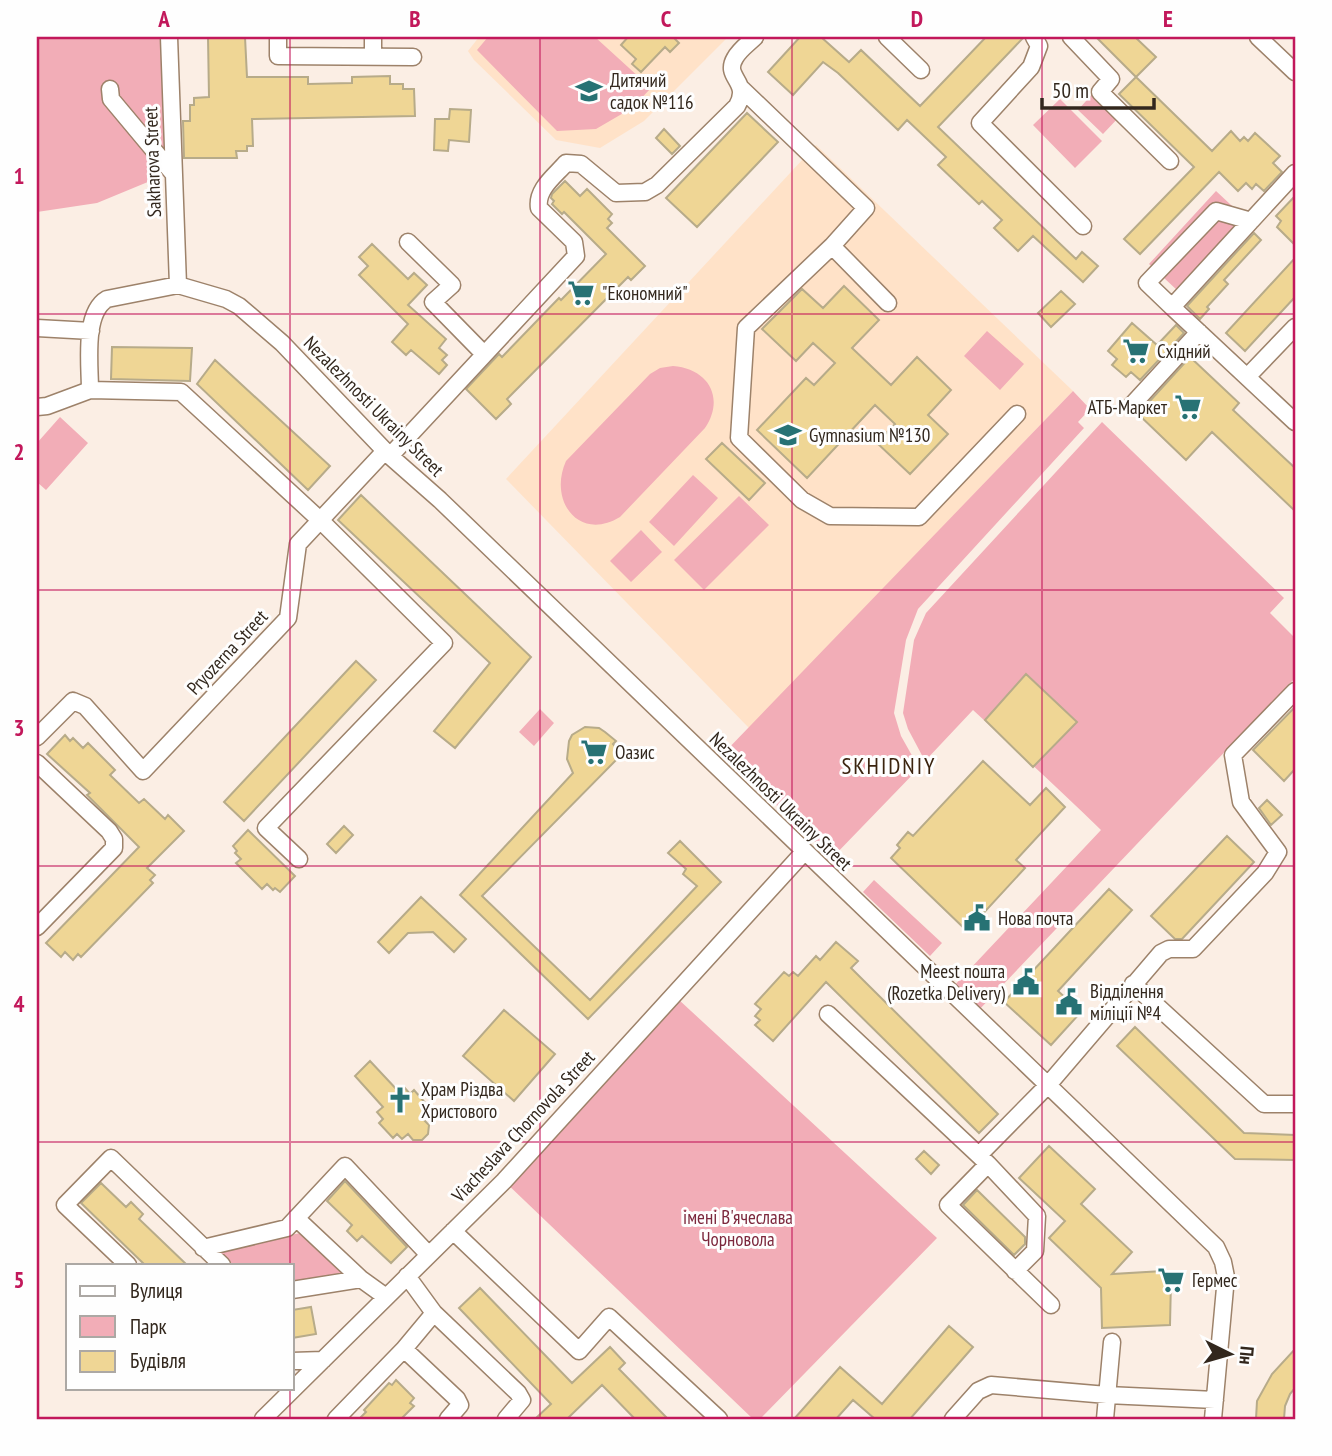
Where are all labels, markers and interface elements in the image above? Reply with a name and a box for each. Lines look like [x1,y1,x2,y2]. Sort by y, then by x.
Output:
text: A [157,4,170,33]
text: B [409,4,421,33]
text: C [661,4,672,33]
text: D [911,4,923,33]
text: E [1163,4,1173,33]
scale bar [1042,66,1154,110]
place label: Дитячий садок №116 [610,68,694,114]
school or university icon: Дитячий садок №116 [574,76,604,106]
text: 50 m [1052,77,1089,104]
street label: Sakharova Street [138,106,166,218]
text: 1 [14,161,25,190]
supermarket icon: "Економний" [566,278,596,308]
place label: "Економний" [602,281,688,305]
street label: Nezalezhnosti Ukrainy Street [299,331,450,482]
supermarket icon: Східний [1121,336,1151,366]
place label: Східний [1157,339,1211,363]
supermarket icon: АТБ-Маркет [1173,392,1203,422]
place label: АТБ-Маркет [1087,395,1168,419]
school or university icon: Gymnasium №130 [773,420,803,450]
place label: Gymnasium №130 [809,423,930,447]
text: 2 [14,437,25,466]
street label: Pryozerna Street [182,604,273,699]
text: 3 [14,713,25,742]
street label: Nezalezhnosti Ukrainy Street [705,727,858,876]
supermarket icon: Оазис [579,737,609,767]
place label: Оазис [615,740,655,764]
district label: SKHIDNIY [841,751,937,780]
public building icon: Нова почта [962,903,992,933]
place label: Нова почта [998,906,1073,930]
place label: Meest пошта (Rozetka Delivery) [887,959,1006,1005]
public building icon: Meest пошта (Rozetka Delivery) [1011,967,1041,997]
place label: Відділення міліції №4 [1090,979,1164,1025]
public building icon: Відділення міліції №4 [1054,987,1084,1017]
text: 4 [14,989,25,1018]
street label: Viacheslava Chornovola Street [446,1045,600,1208]
place label: Храм Різдва Христового [421,1077,503,1123]
church icon: Храм Різдва Христового [385,1085,415,1115]
park label: імені В'ячеслава Чорновола [683,1205,793,1251]
legend [66,1264,294,1390]
text: 5 [14,1265,25,1294]
supermarket icon: Гермес [1156,1265,1186,1295]
place label: Гермес [1192,1268,1238,1292]
text: Вулиця [130,1277,183,1304]
text: Парк [130,1313,167,1340]
north arrow [1196,1320,1266,1390]
text: Пн [1234,1345,1260,1366]
text: Будівля [130,1347,186,1374]

